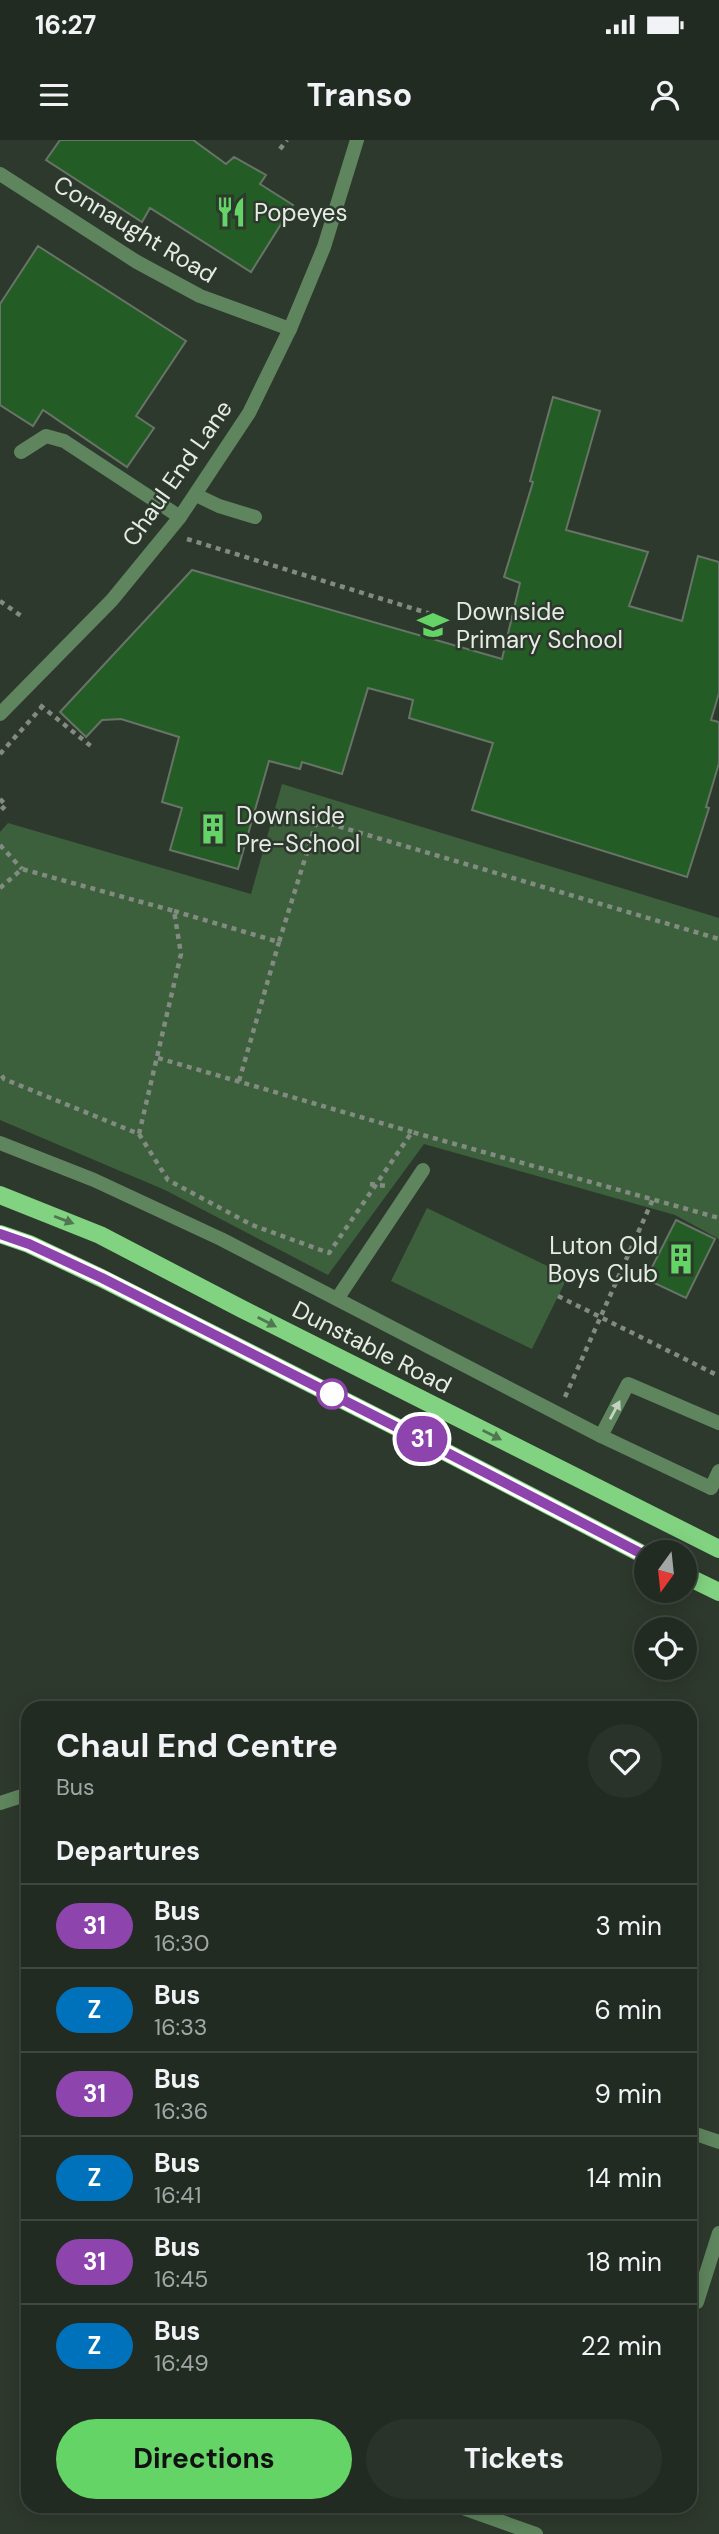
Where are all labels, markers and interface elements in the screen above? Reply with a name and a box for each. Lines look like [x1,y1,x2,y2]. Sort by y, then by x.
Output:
text: 16:27 [35,8,96,42]
text: Transo [307,74,412,116]
icon: menu [35,76,73,114]
icon: person [646,76,684,114]
street label: Connaught Road [48,168,222,290]
restaurant icon: Popeyes [214,195,248,229]
place label: Popeyes [254,197,348,228]
street label: Chaul End Lane [115,394,239,552]
place label: Downside Primary School [456,596,623,655]
school or university icon: Downside Primary School [416,608,450,642]
place label: Downside Pre-School [236,800,360,859]
building icon: Downside Pre-School [196,812,230,846]
one-way arrow [53,1215,74,1226]
place label: Luton Old Boys Club [548,1230,658,1289]
building icon: Luton Old Boys Club [664,1242,698,1276]
street label: Dunstable Road [287,1294,457,1400]
one-way arrow [257,1316,277,1327]
unlabelled marker [317,1379,347,1409]
one-way arrow [609,1400,620,1420]
line badge: 31 [390,1416,453,1462]
text: 31 [410,1423,434,1454]
one-way arrow [482,1429,502,1440]
north arrow [634,1540,696,1603]
map controls [634,1540,697,1680]
button: locate [634,1617,697,1680]
text: Chaul End Centre [56,1724,338,1767]
button: heart [588,1724,662,1798]
text: Bus [56,1772,95,1802]
text: Departures [56,1834,200,1868]
text: Bus [154,1894,200,1928]
text: 3 min [595,1909,662,1943]
text: 31 [83,1910,106,1941]
text: 16:30 [154,1928,210,1958]
text: Bus [154,1978,200,2012]
text: 6 min [594,1993,662,2027]
text: Z [88,1994,101,2025]
text: 16:33 [154,2012,207,2042]
text: Bus [154,2062,200,2096]
text: 9 min [594,2077,662,2111]
text: 31 [83,2078,106,2109]
text: 16:36 [154,2096,208,2126]
text: Bus [154,2146,200,2180]
text: 14 min [587,2161,662,2195]
text: Z [88,2162,101,2193]
text: 16:41 [154,2180,201,2210]
text: Bus [154,2230,200,2264]
text: 18 min [587,2245,662,2279]
text: 31 [83,2246,106,2277]
text: 16:45 [154,2264,208,2294]
text: Bus [154,2314,200,2348]
text: 22 min [581,2329,662,2363]
text: Z [88,2330,101,2361]
text: 16:49 [154,2348,209,2378]
button: Directions [56,2419,352,2499]
button: Tickets [366,2419,662,2499]

